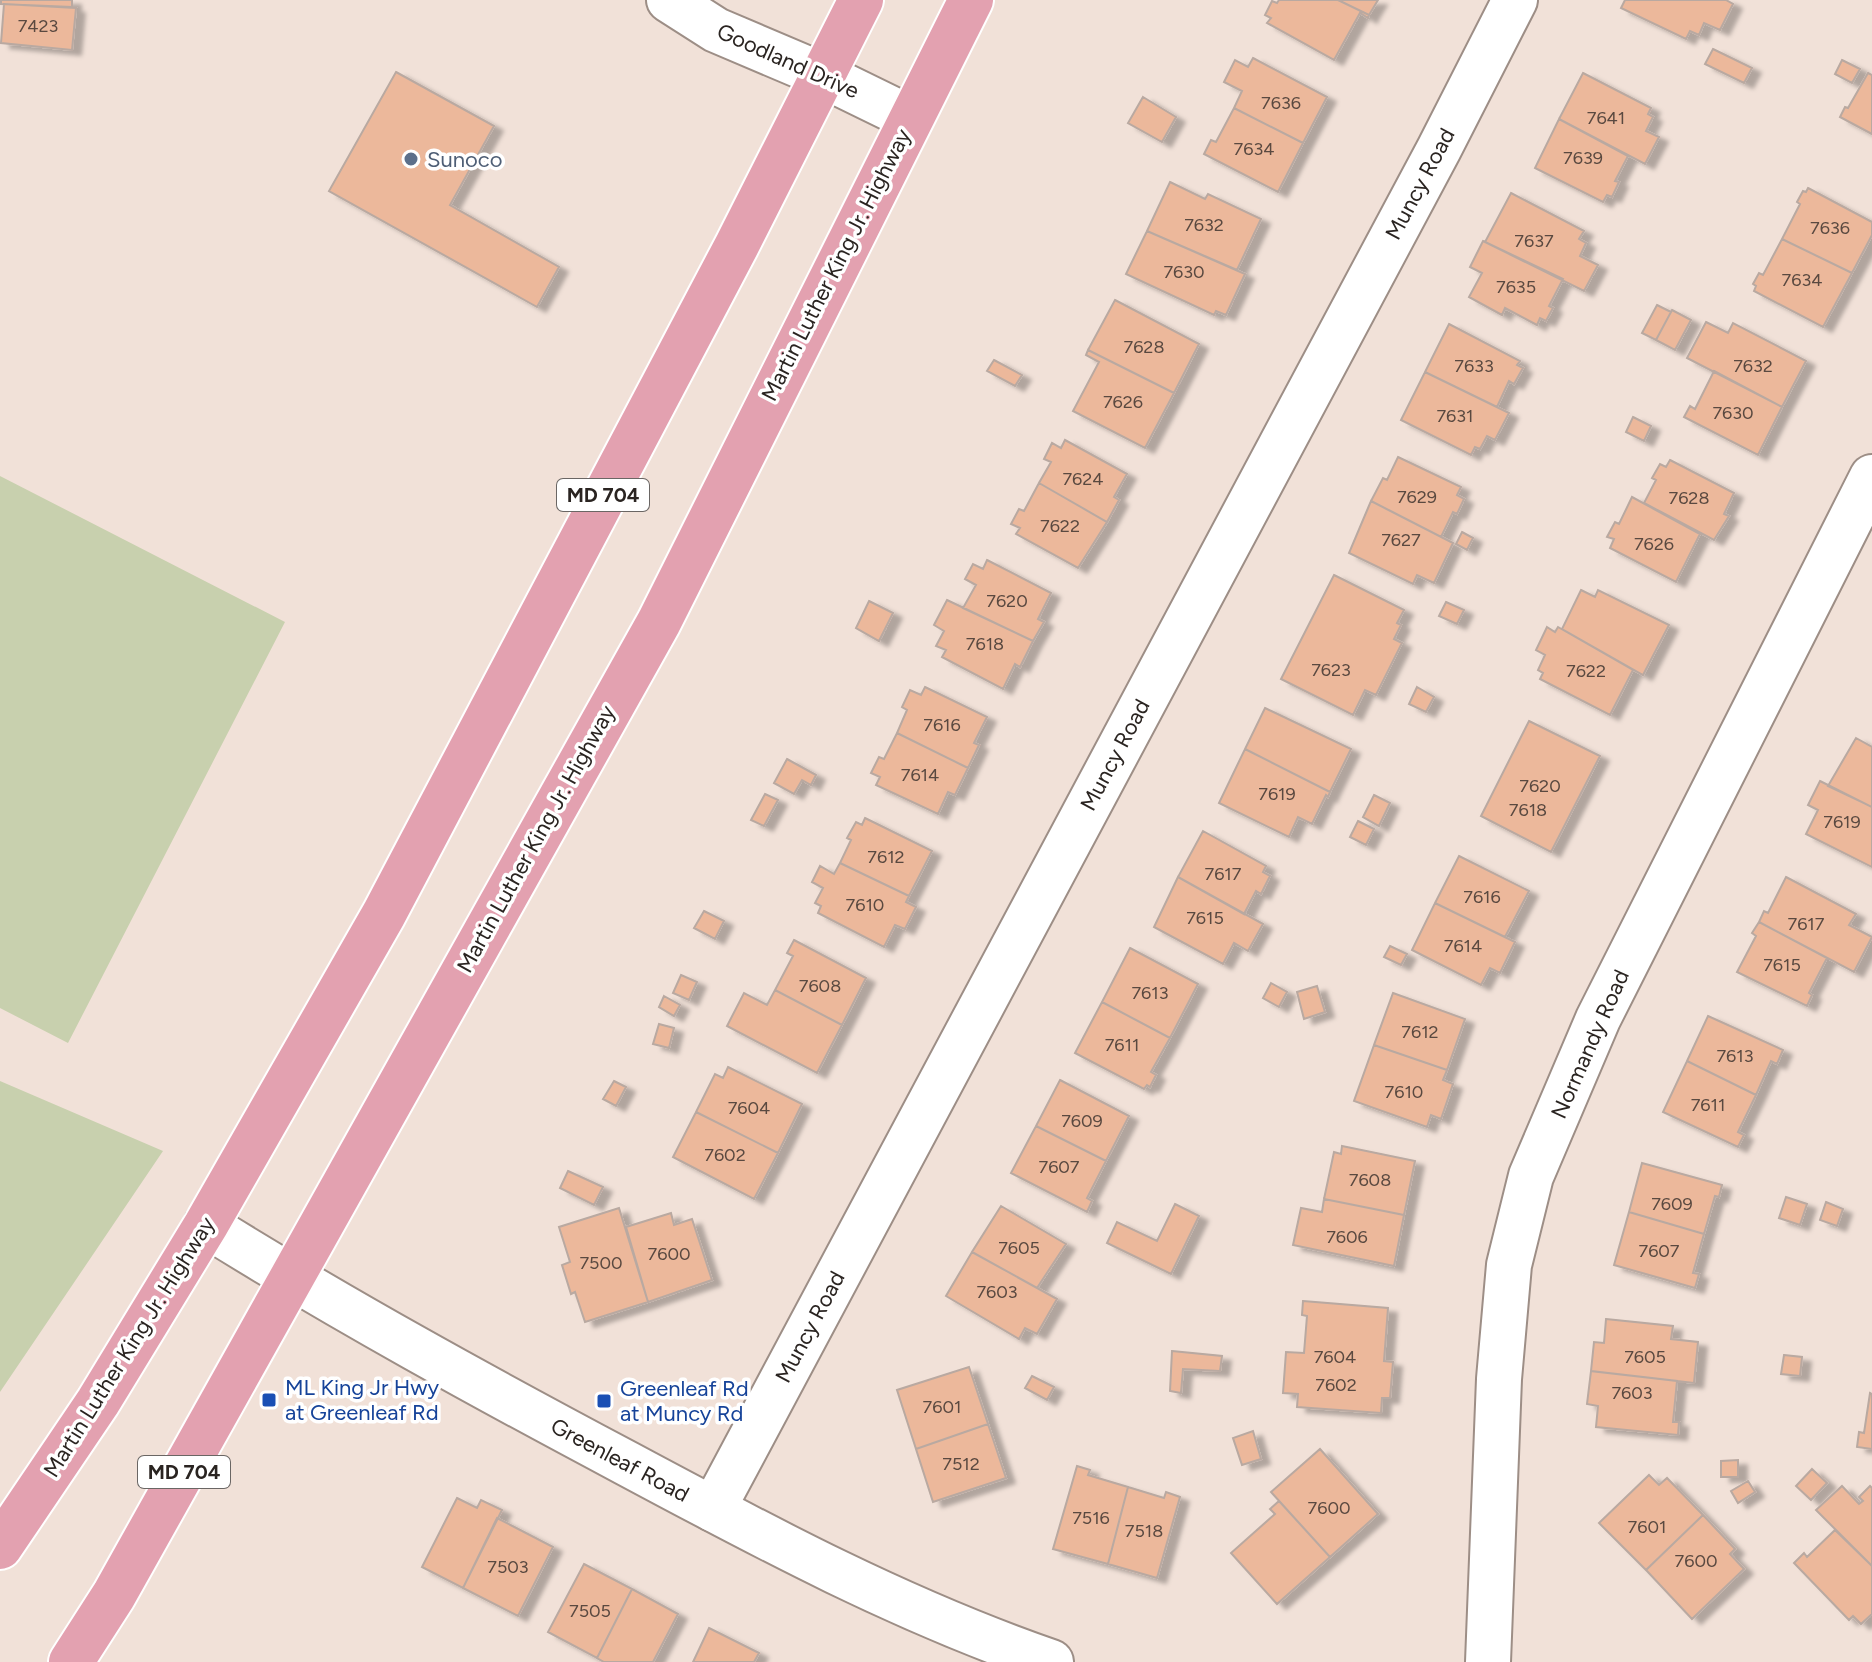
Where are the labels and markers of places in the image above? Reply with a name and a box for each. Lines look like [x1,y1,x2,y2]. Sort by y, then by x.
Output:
place label: Sunoco [427,146,502,173]
marker: Sunoco [402,150,420,168]
place label: ML King Jr Hwy at Greenleaf Rd [285,1374,440,1426]
place label: Greenleaf Rd at Muncy Rd [620,1375,749,1427]
marker: ML King Jr Hwy at Greenleaf Rd [260,1391,278,1409]
marker: Greenleaf Rd at Muncy Rd [595,1392,613,1410]

